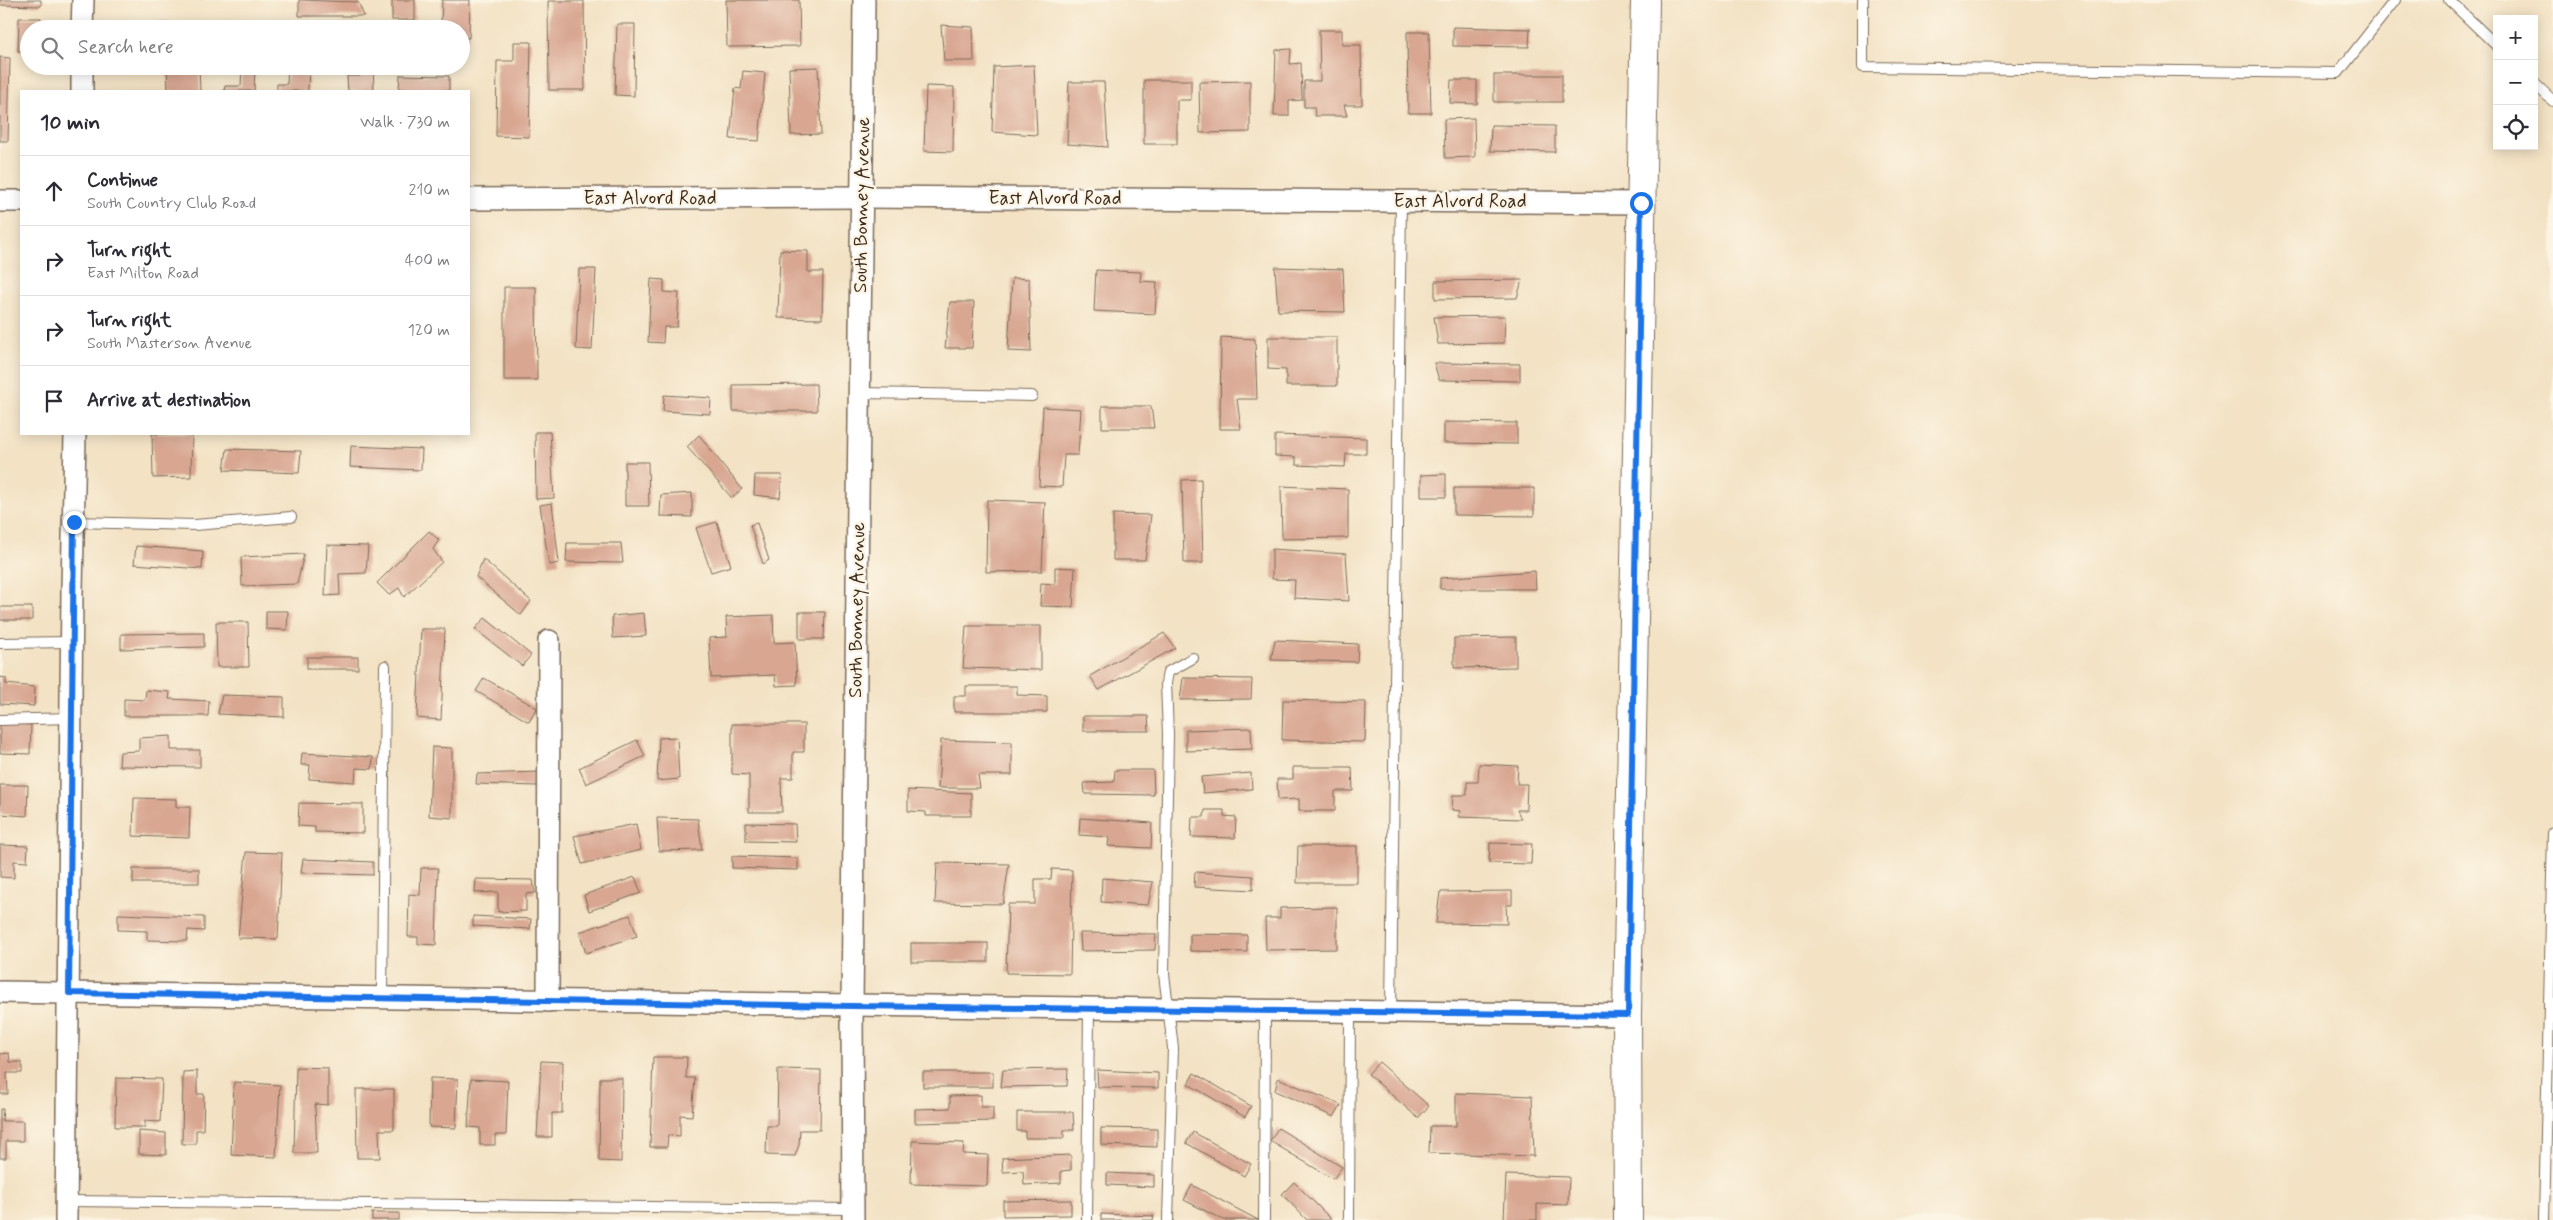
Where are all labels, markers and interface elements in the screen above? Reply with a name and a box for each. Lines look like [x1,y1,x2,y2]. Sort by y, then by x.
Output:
map controls [2493,15,2538,150]
button: + [2493,15,2538,60]
search box [20,20,470,75]
icon: search [38,34,66,62]
text: Search here [78,35,174,60]
button: − [2493,60,2538,105]
button: locate [2493,105,2538,150]
text: 10 min [40,109,100,137]
text: Walk · 730 m [360,112,450,133]
street label: South Bonney Avenue [848,117,877,293]
text: Continue [87,168,158,193]
icon: ahead [40,177,68,205]
text: 210 m [409,180,450,201]
street label: East Alvord Road [583,186,717,211]
street label: East Alvord Road [988,186,1122,211]
street label: East Alvord Road [1393,189,1527,214]
route start [1630,192,1653,215]
text: South Country Club Road [87,193,256,214]
text: Turn right [87,238,171,263]
icon: right [40,247,68,275]
text: 400 m [405,250,450,271]
text: East Milton Road [87,263,199,284]
text: Turn right [87,308,171,333]
icon: right [40,317,68,345]
text: 120 m [408,320,450,341]
text: South Masterson Avenue [87,333,252,354]
icon: arrive [40,387,68,415]
text: Arrive at destination [87,388,251,413]
route end [63,511,86,534]
street label: South Bonney Avenue [843,522,872,698]

